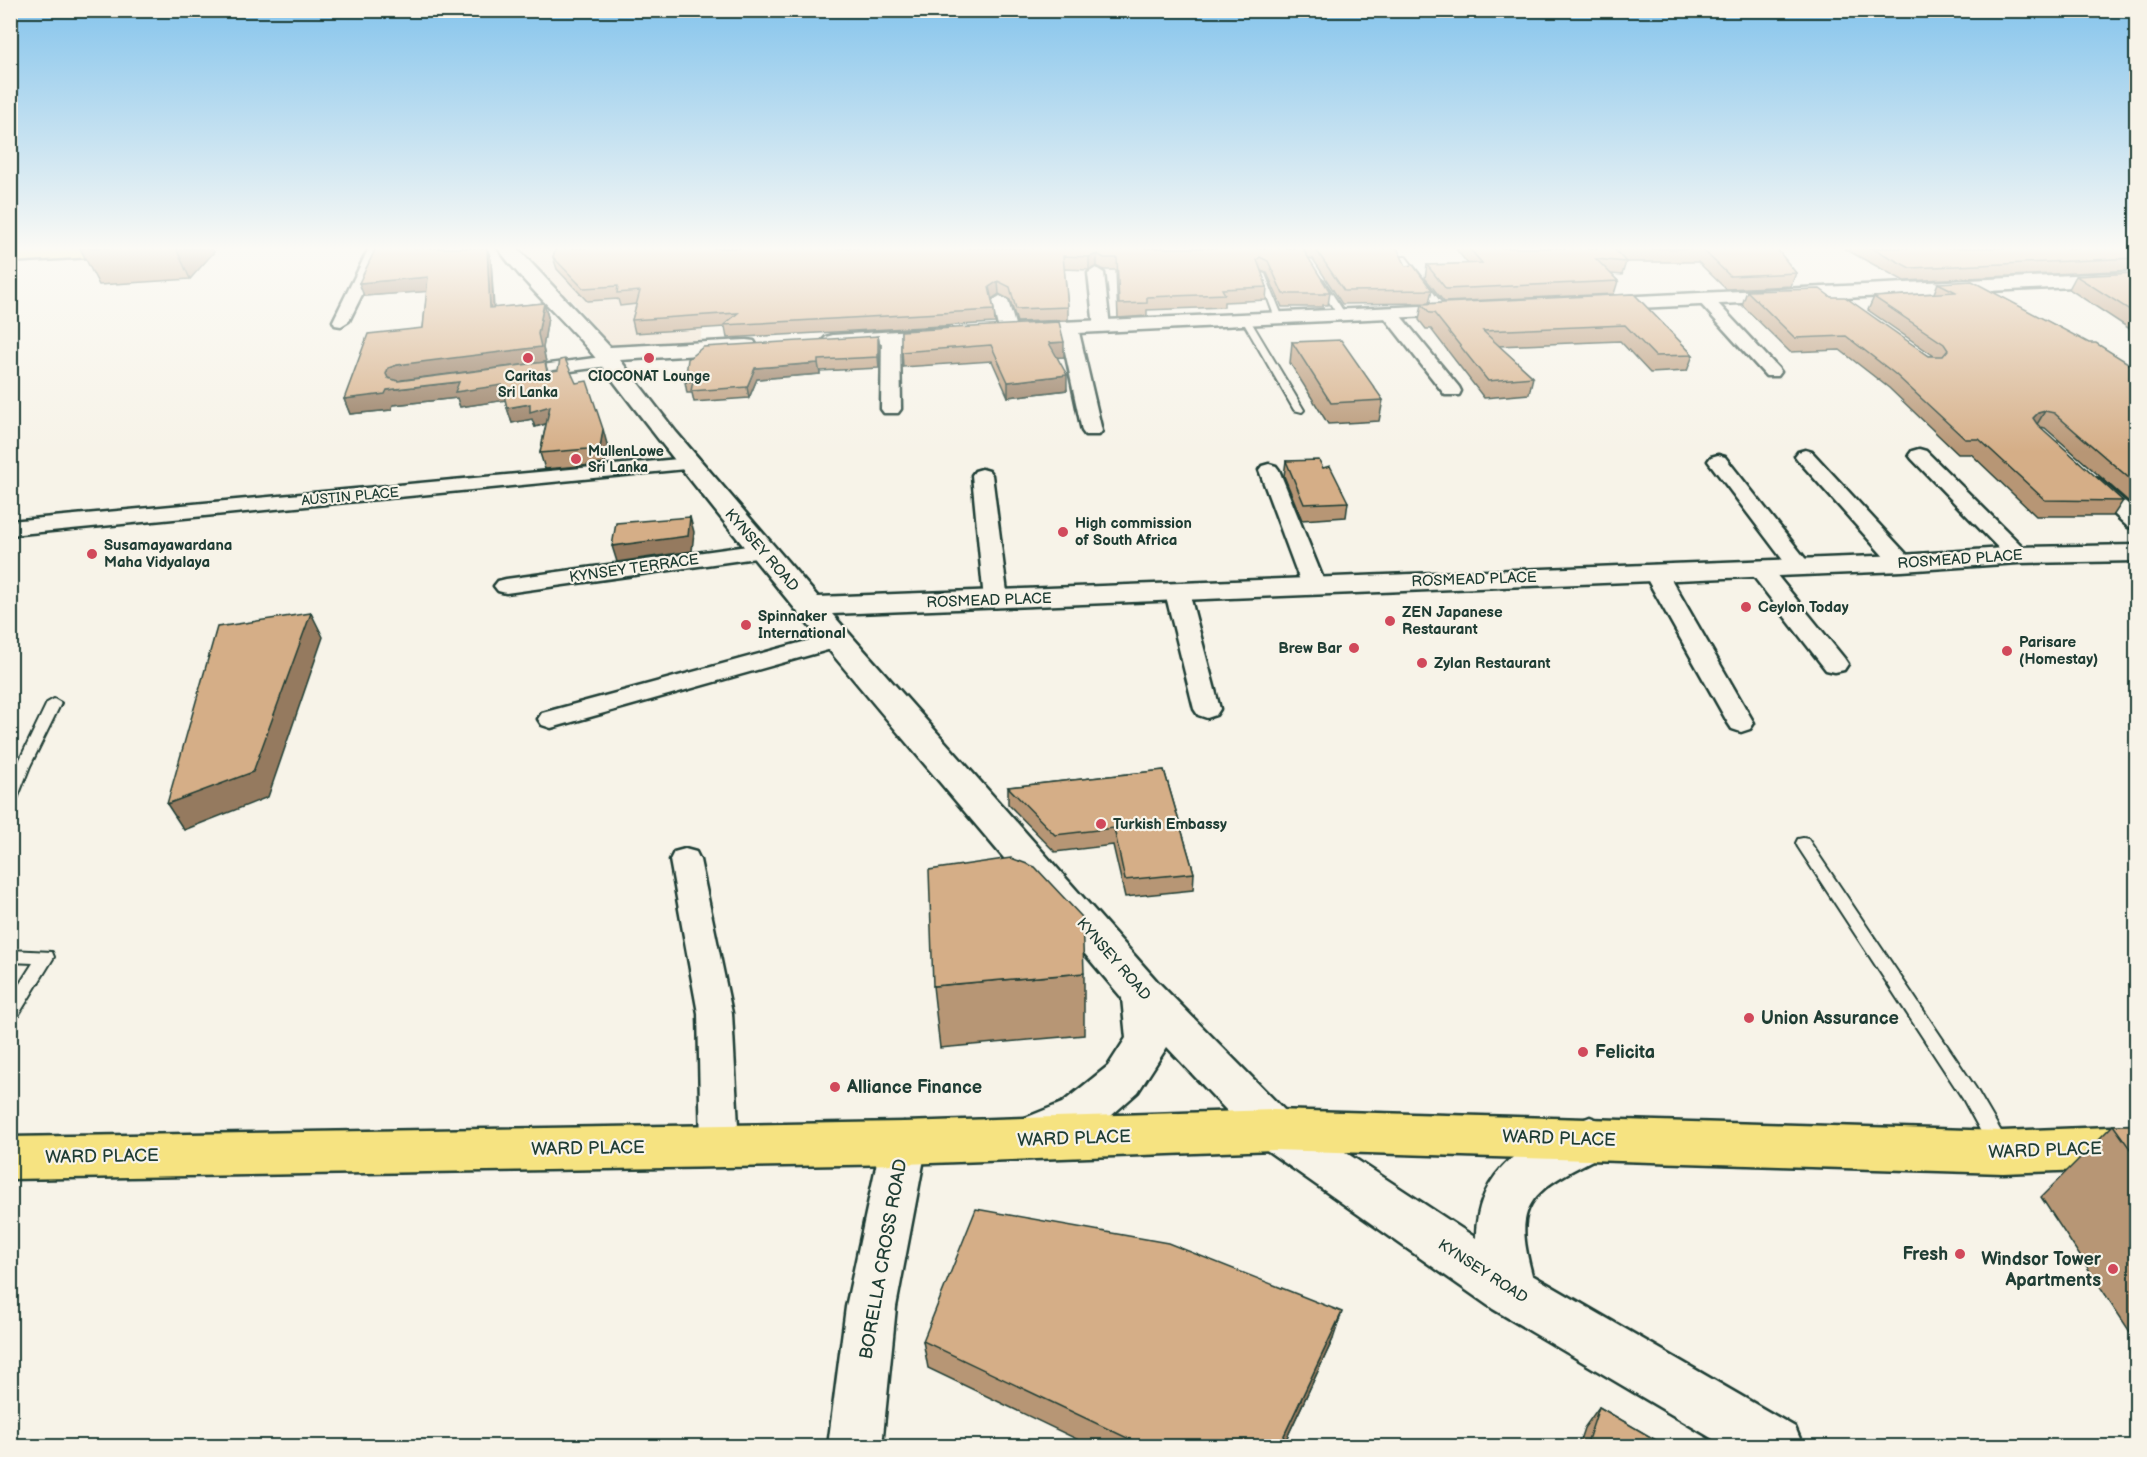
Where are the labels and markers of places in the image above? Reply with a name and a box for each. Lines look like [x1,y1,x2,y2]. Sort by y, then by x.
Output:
marker: Caritas Sri Lanka [521,351,535,365]
marker: CIOCONAT Lounge [642,351,656,365]
place label: Caritas Sri Lanka [498,368,558,401]
place label: CIOCONAT Lounge [588,368,710,385]
place label: MullenLowe Sri Lanka [588,443,664,476]
marker: MullenLowe Sri Lanka [569,452,583,466]
place label: High commission of South Africa [1075,514,1192,550]
marker: High commission of South Africa [1056,525,1070,539]
place label: Susamayawardana Maha Vidyalaya [104,536,232,572]
marker: Susamayawardana Maha Vidyalaya [85,547,99,561]
place label: Ceylon Today [1758,598,1849,617]
marker: Ceylon Today [1739,600,1753,614]
place label: ZEN Japanese Restaurant [1402,603,1503,639]
place label: Spinnaker International [758,607,846,643]
marker: ZEN Japanese Restaurant [1383,614,1397,628]
marker: Spinnaker International [739,618,753,632]
place label: Parisare (Homestay) [2019,633,2098,669]
place label: Brew Bar [1278,639,1343,658]
marker: Brew Bar [1347,641,1361,655]
marker: Parisare (Homestay) [2000,644,2014,658]
place label: Zylan Restaurant [1434,654,1551,673]
marker: Zylan Restaurant [1415,656,1429,670]
place label: Turkish Embassy [1113,815,1227,834]
marker: Turkish Embassy [1094,817,1108,831]
place label: Union Assurance [1761,1008,1899,1029]
marker: Union Assurance [1742,1011,1756,1025]
place label: Felicita [1595,1042,1655,1063]
marker: Felicita [1576,1045,1590,1059]
place label: Alliance Finance [846,1077,982,1098]
marker: Alliance Finance [828,1080,842,1094]
place label: Fresh [1902,1244,1948,1265]
marker: Fresh [1953,1247,1967,1261]
place label: Windsor Tower Apartments [1981,1249,2102,1291]
marker: Windsor Tower Apartments [2106,1262,2120,1276]

